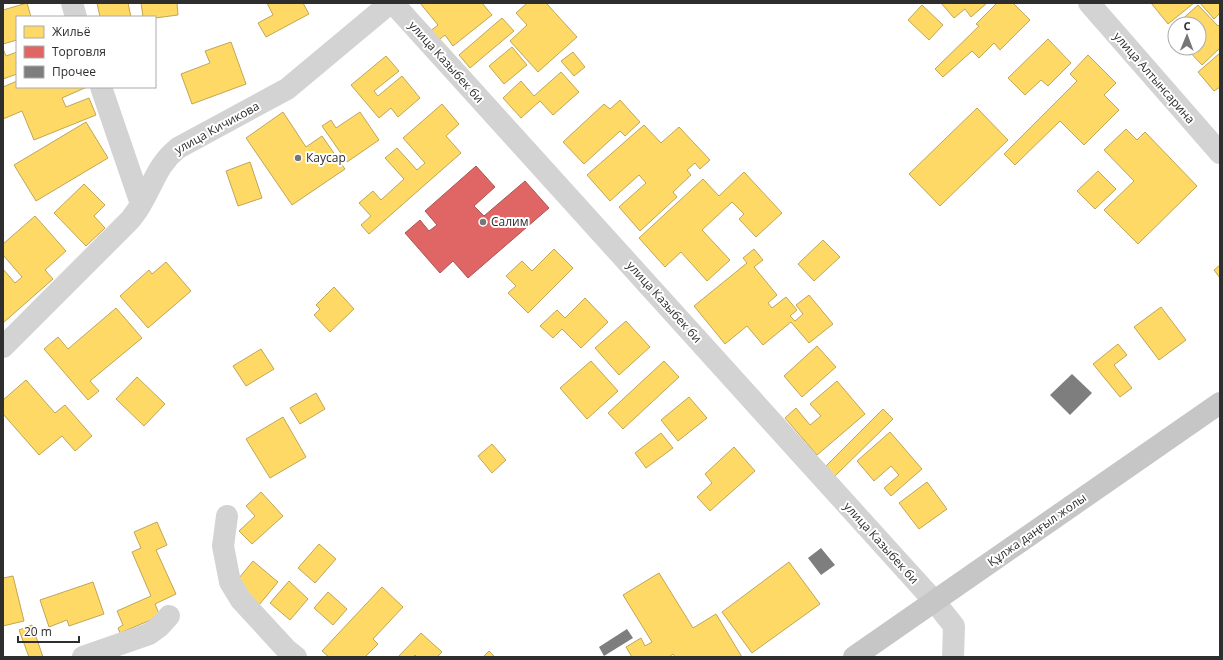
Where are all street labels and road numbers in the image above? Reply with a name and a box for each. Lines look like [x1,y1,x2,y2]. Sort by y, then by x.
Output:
street label: улица Казыбек би [405,17,488,106]
street label: улица Алтынсарина [1110,28,1199,127]
street label: улица Кичикова [171,97,262,158]
street label: улица Казыбек би [623,257,706,346]
street label: Құлжа даңғыл жолы [984,489,1090,570]
street label: улица Казыбек би [840,498,923,587]

